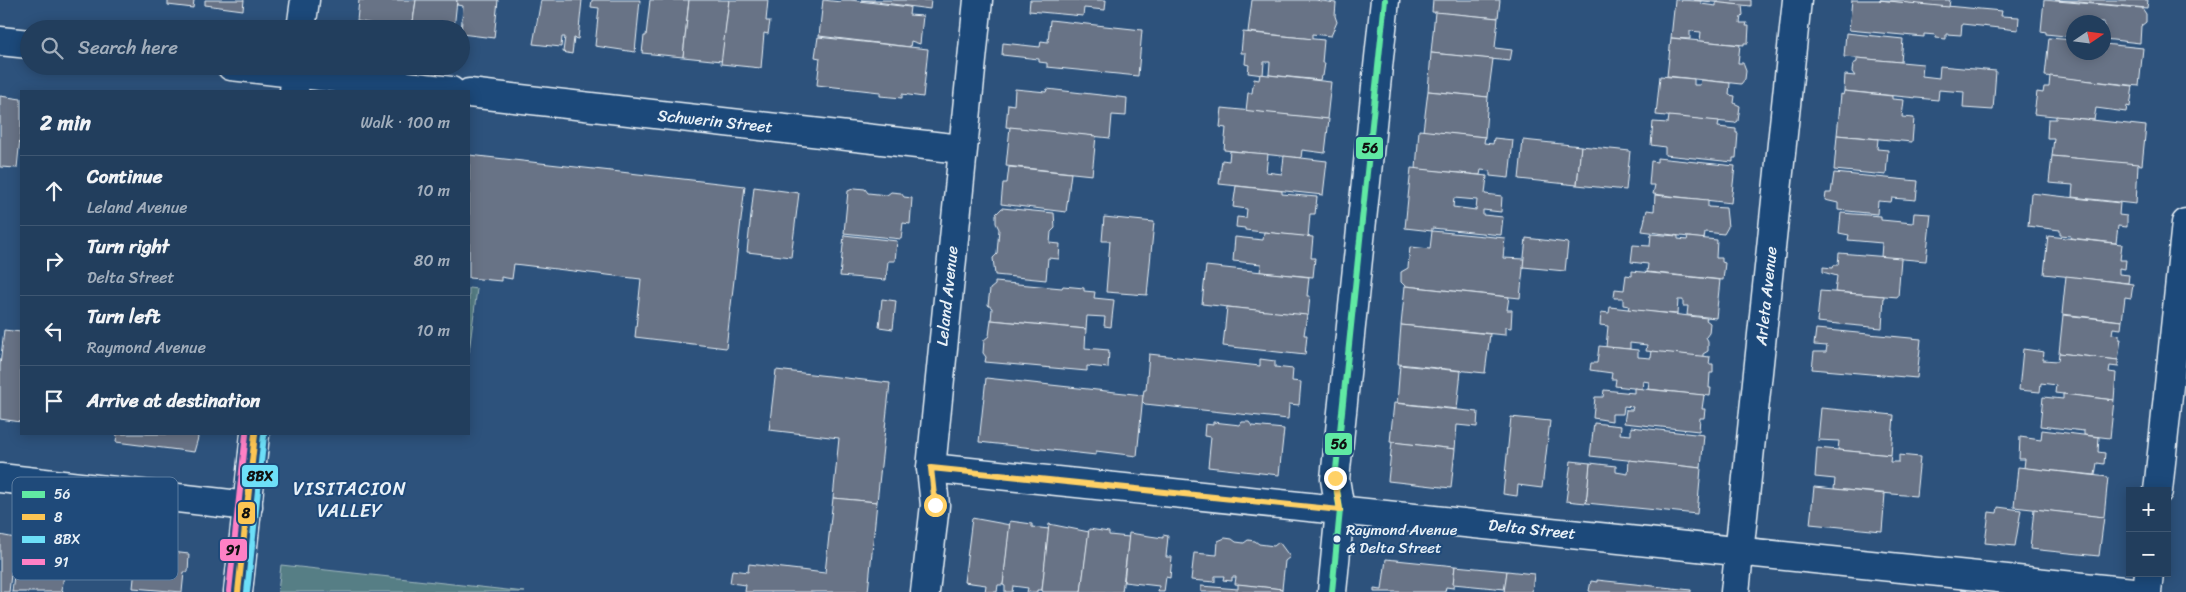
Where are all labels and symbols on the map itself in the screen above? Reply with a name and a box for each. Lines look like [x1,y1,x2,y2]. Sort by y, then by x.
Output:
north arrow [2066,15,2111,60]
street label: Schwerin Street [656,101,774,141]
line badge: 56 [1355,136,1384,160]
text: 56 [1362,136,1378,161]
street label: Leland Avenue [927,245,967,347]
street label: Arleta Avenue [1746,245,1786,348]
line badge: 56 [1324,432,1353,456]
text: 56 [1331,432,1347,457]
line badge: 8BX [241,464,279,488]
text: 8BX [246,464,274,489]
route end [1324,467,1347,490]
district label: VISITACION VALLEY [293,472,407,527]
legend [12,477,178,580]
text: 56 [54,482,71,507]
route start [924,494,947,517]
line badge: 8 [237,501,256,525]
text: 8 [241,501,251,526]
text: 8 [54,505,63,530]
street label: Delta Street [1487,510,1577,548]
place label: Raymond Avenue & Delta Street [1346,517,1458,561]
text: 8BX [54,527,81,552]
marker: Raymond Avenue & Delta Street [1332,534,1342,544]
line badge: 91 [219,538,248,562]
text: 91 [226,538,240,563]
text: 91 [54,550,69,575]

